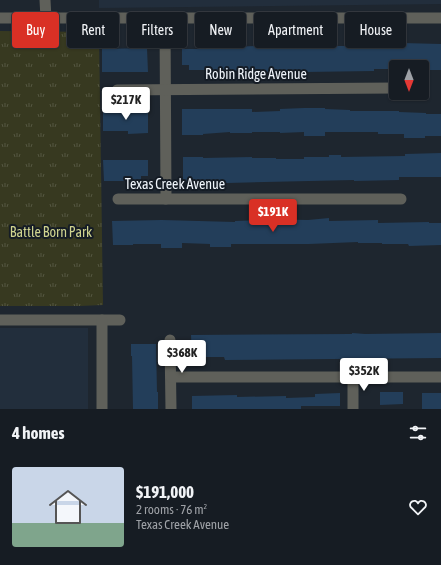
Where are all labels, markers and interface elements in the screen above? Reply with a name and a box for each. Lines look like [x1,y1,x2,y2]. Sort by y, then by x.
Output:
chip: Buy [12,12,59,48]
chip: Rent [67,12,119,48]
chip: Filters [127,12,187,48]
chip: New [195,12,246,48]
chip: Apartment [254,12,337,48]
chip: House [345,12,406,48]
north arrow [389,60,429,100]
map controls [389,60,429,100]
street label: Robin Ridge Avenue [205,66,307,82]
pin: $217K [98,87,154,121]
text: $217K [111,92,141,107]
street label: Texas Creek Avenue [125,176,225,192]
pin: $191K [245,199,301,233]
text: $191K [258,204,288,219]
park label: Battle Born Park [10,224,92,240]
pin: $368K [154,340,210,374]
text: $368K [167,345,197,360]
pin: $352K [336,358,392,392]
text: $352K [349,363,379,378]
icon: filters [407,422,429,444]
text: 4 homes [12,423,65,443]
text: $191,000 [136,482,194,502]
icon: home [44,483,92,531]
icon: heart [407,496,429,518]
text: 2 rooms · 76 m² [136,502,207,517]
text: Texas Creek Avenue [136,517,229,532]

